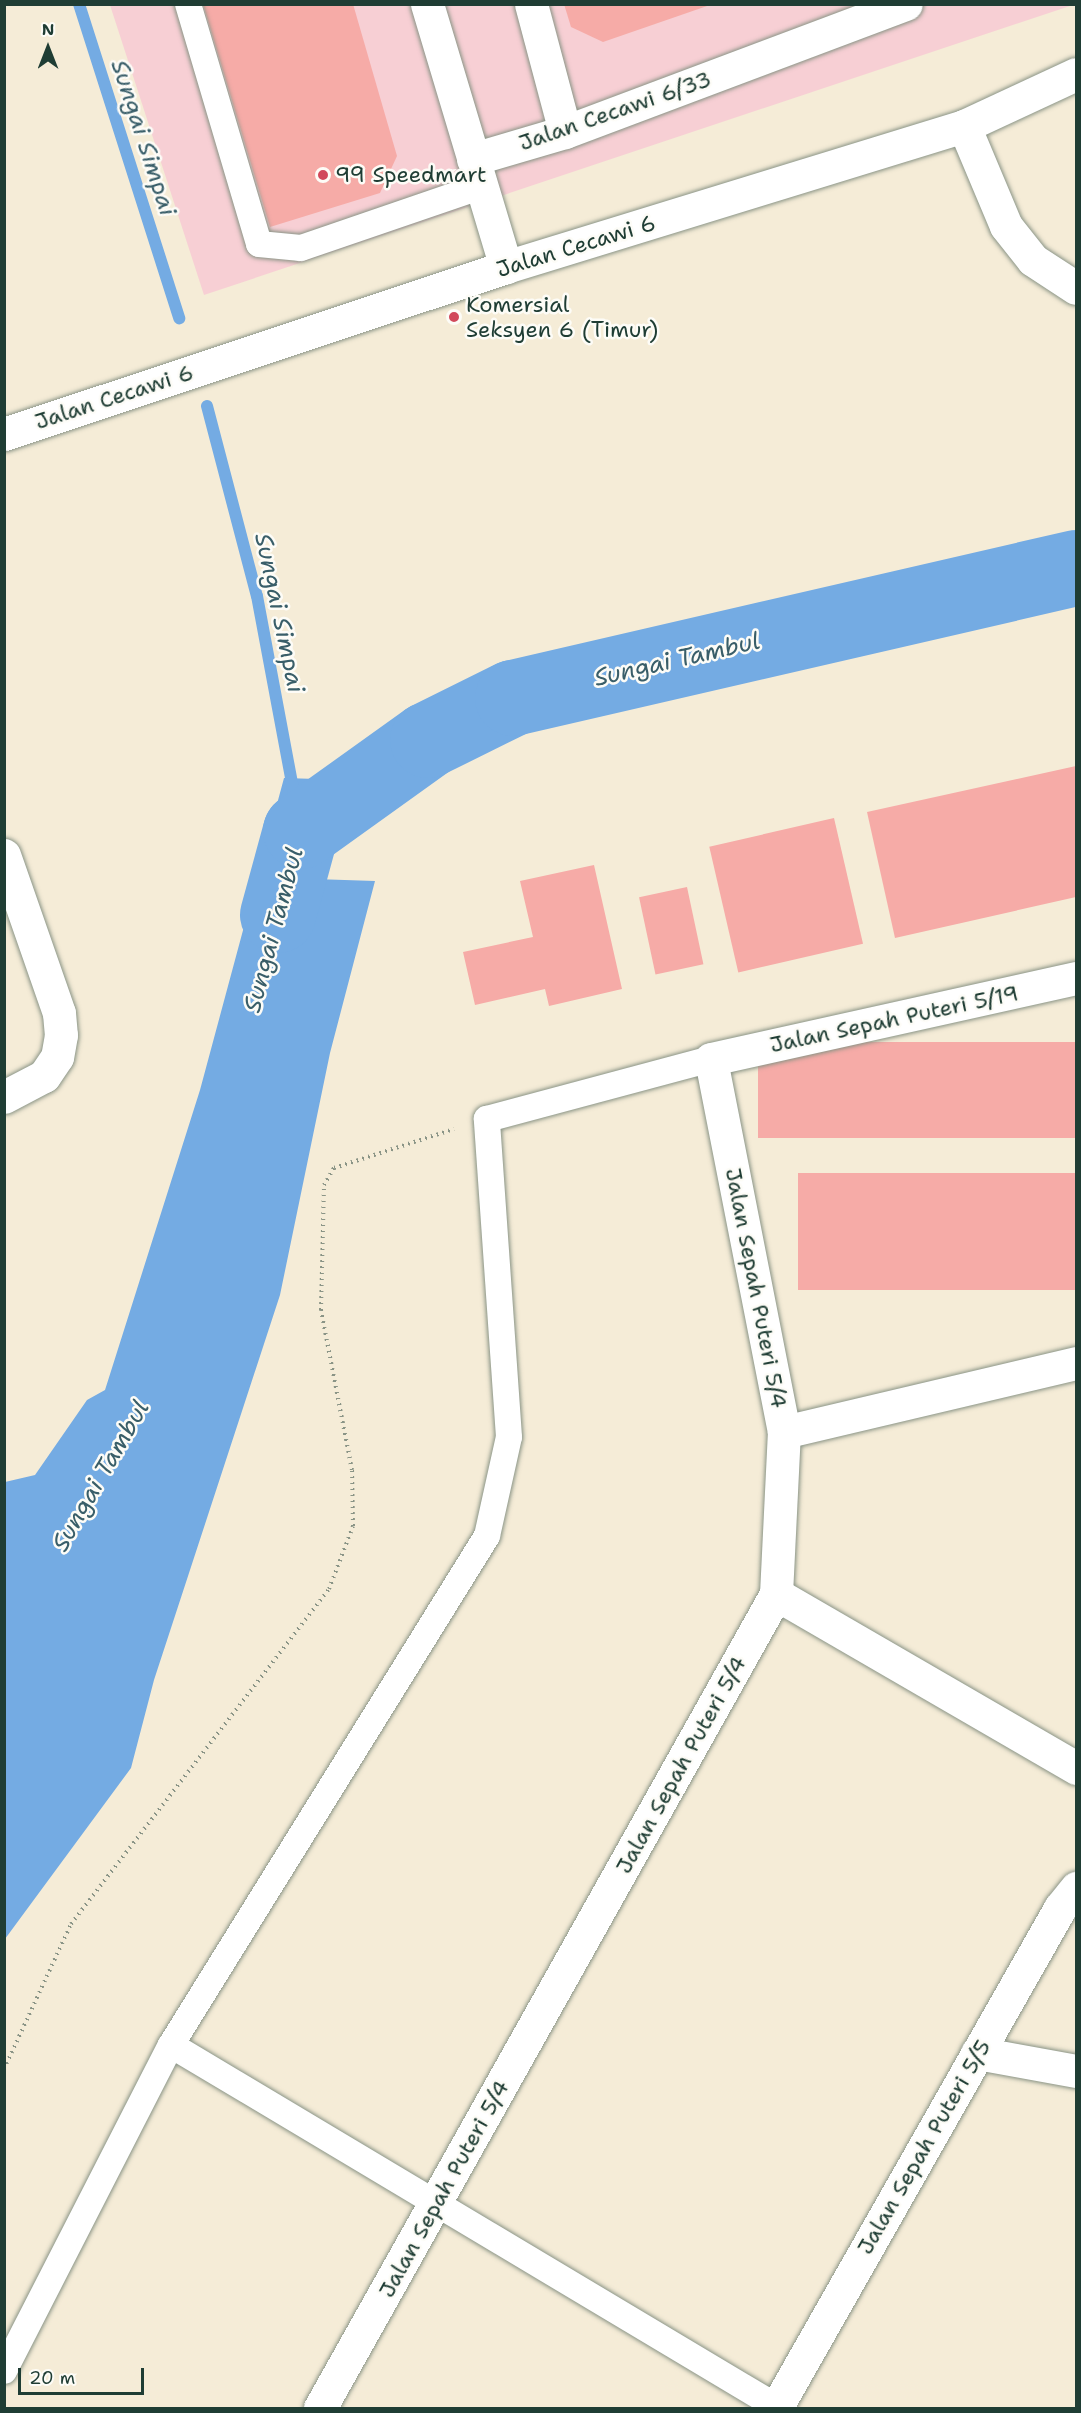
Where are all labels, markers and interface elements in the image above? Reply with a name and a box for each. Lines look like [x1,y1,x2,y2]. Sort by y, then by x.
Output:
north arrow [18,18,78,78]
text: N [42,19,54,40]
water label: Sungai Simpai [104,56,182,220]
street label: Jalan Cecawi 6/33 [515,66,715,156]
place label: 99 Speedmart [335,162,487,188]
marker: 99 Speedmart [316,168,330,182]
street label: Jalan Cecawi 6 [493,209,659,283]
place label: Komersial Seksyen 6 (Timur) [466,291,658,342]
marker: Komersial Seksyen 6 (Timur) [447,310,461,324]
street label: Jalan Cecawi 6 [31,359,197,435]
water label: Sungai Simpai [248,531,310,695]
water label: Sungai Tambul [591,627,763,693]
water label: Sungai Tambul [238,845,310,1015]
street label: Jalan Sepah Puteri 5/19 [767,980,1021,1058]
street label: Jalan Sepah Puteri 5/4 [720,1166,792,1410]
water label: Sungai Tambul [46,1395,156,1557]
street label: Jalan Sepah Puteri 5/4 [610,1652,752,1878]
street label: Jalan Sepah Puteri 5/5 [852,2035,996,2259]
street label: Jalan Sepah Puteri 5/4 [373,2076,515,2302]
scale bar [21,2356,147,2394]
text: 20 m [29,2366,75,2390]

